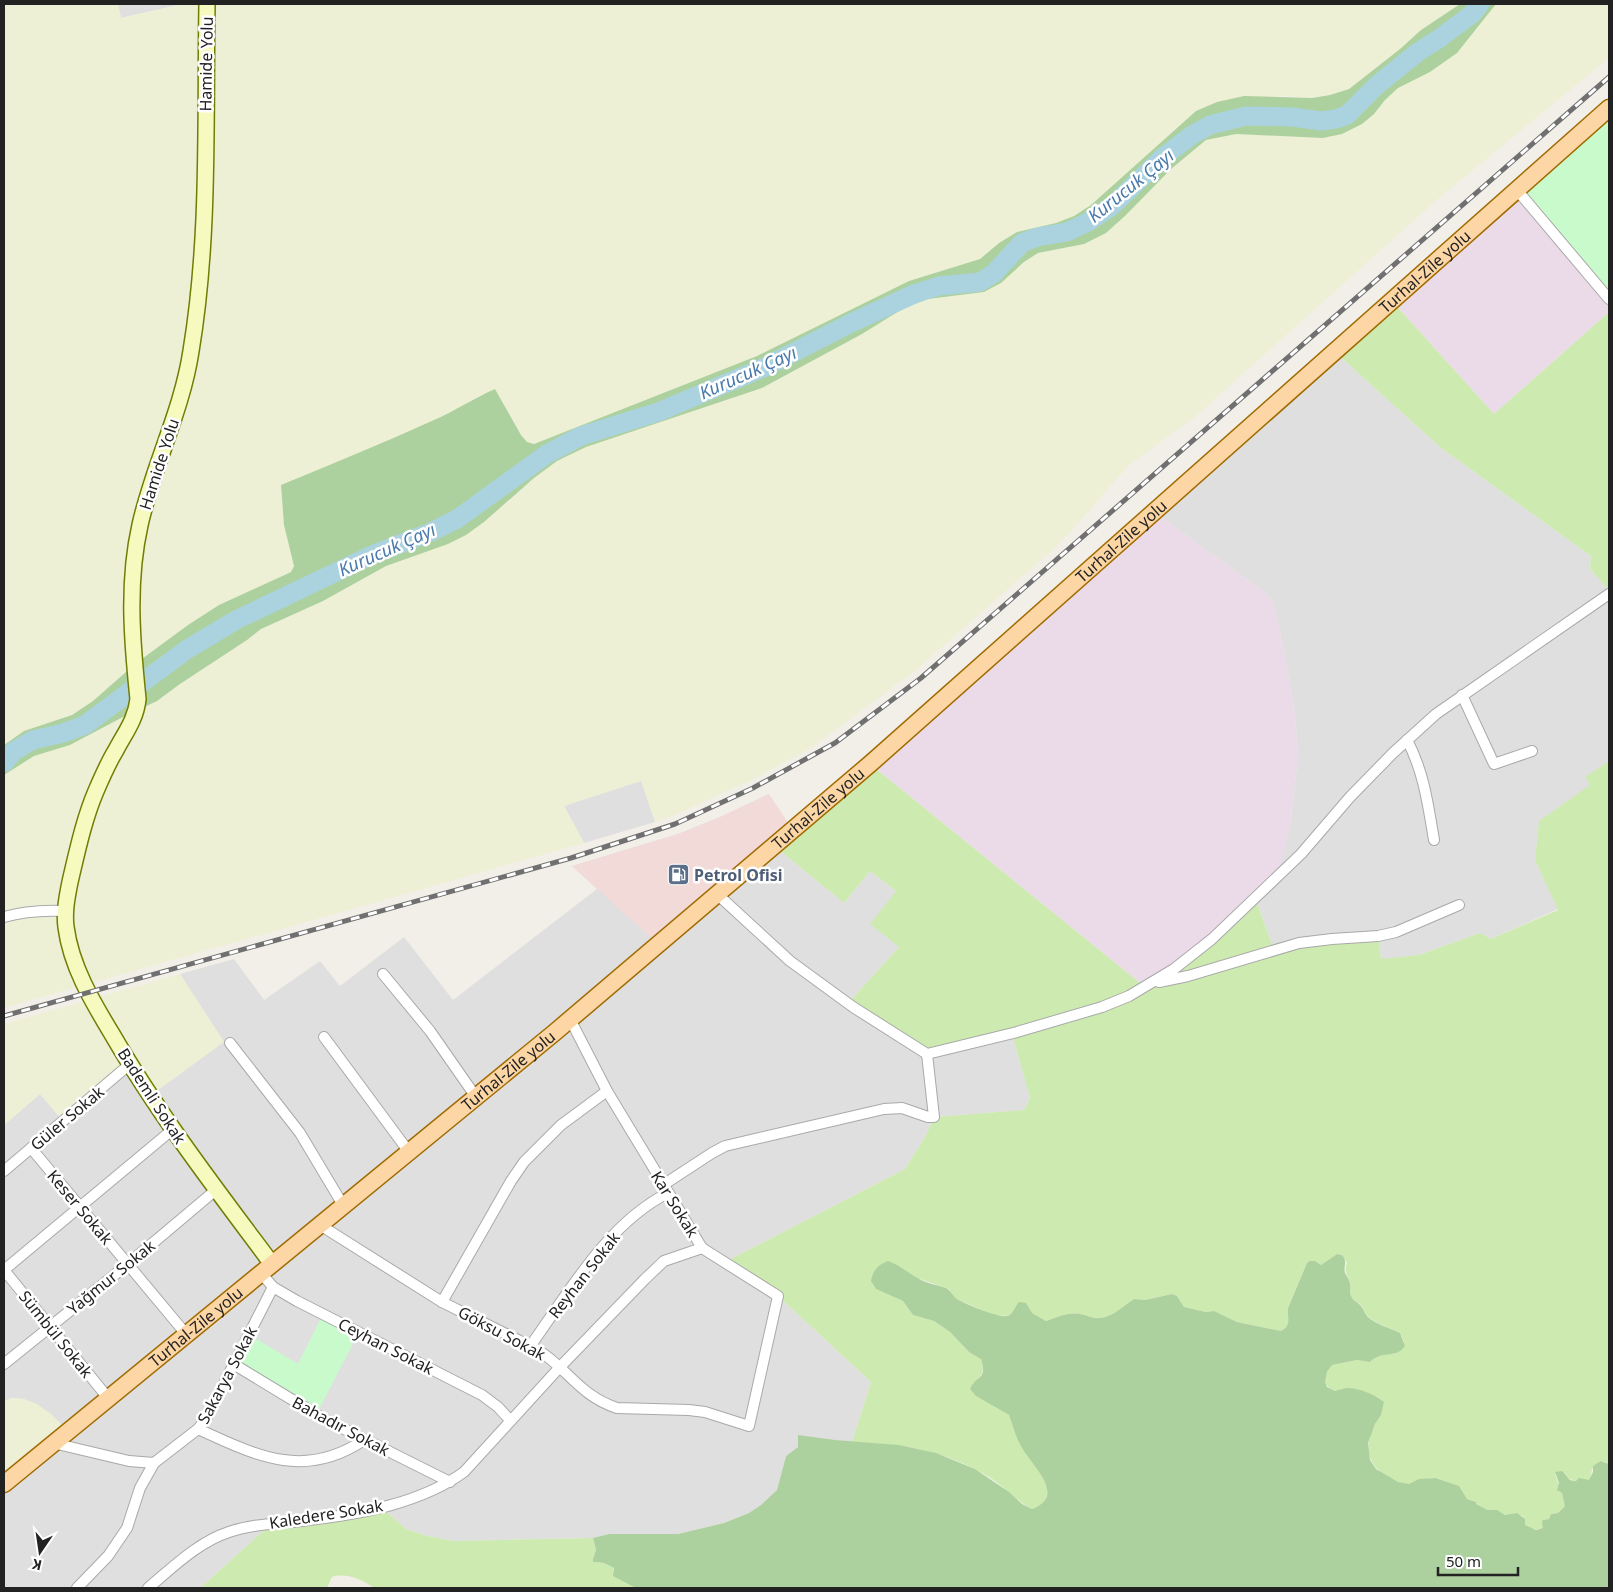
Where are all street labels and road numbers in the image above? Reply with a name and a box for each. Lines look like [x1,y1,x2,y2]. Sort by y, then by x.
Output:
street label: Hamide Yolu [194,16,218,112]
street label: Turhal-Zile yolu [1374,225,1475,318]
street label: Hamide Yolu [134,415,184,513]
street label: Turhal-Zile yolu [1071,495,1172,588]
street label: Turhal-Zile yolu [767,762,869,854]
street label: Turhal-Zile yolu [457,1026,560,1116]
street label: Bademli Sokak [113,1044,191,1149]
street label: Güler Sokak [25,1080,109,1155]
street label: Keser Sokak [42,1165,118,1249]
street label: Kar Sokak [646,1167,704,1242]
street label: Reyhan Sokak [543,1227,625,1323]
street label: Yağmur Sokak [62,1234,160,1319]
street label: Turhal-Zile yolu [144,1282,247,1372]
street label: Sümbül Sokak [14,1286,98,1383]
street label: Göksu Sokak [454,1301,550,1365]
street label: Ceyhan Sokak [334,1312,438,1380]
street label: Sakarya Sokak [192,1322,262,1428]
street label: Bahadır Sokak [288,1391,394,1461]
street label: Kaledere Sokak [268,1494,385,1534]

